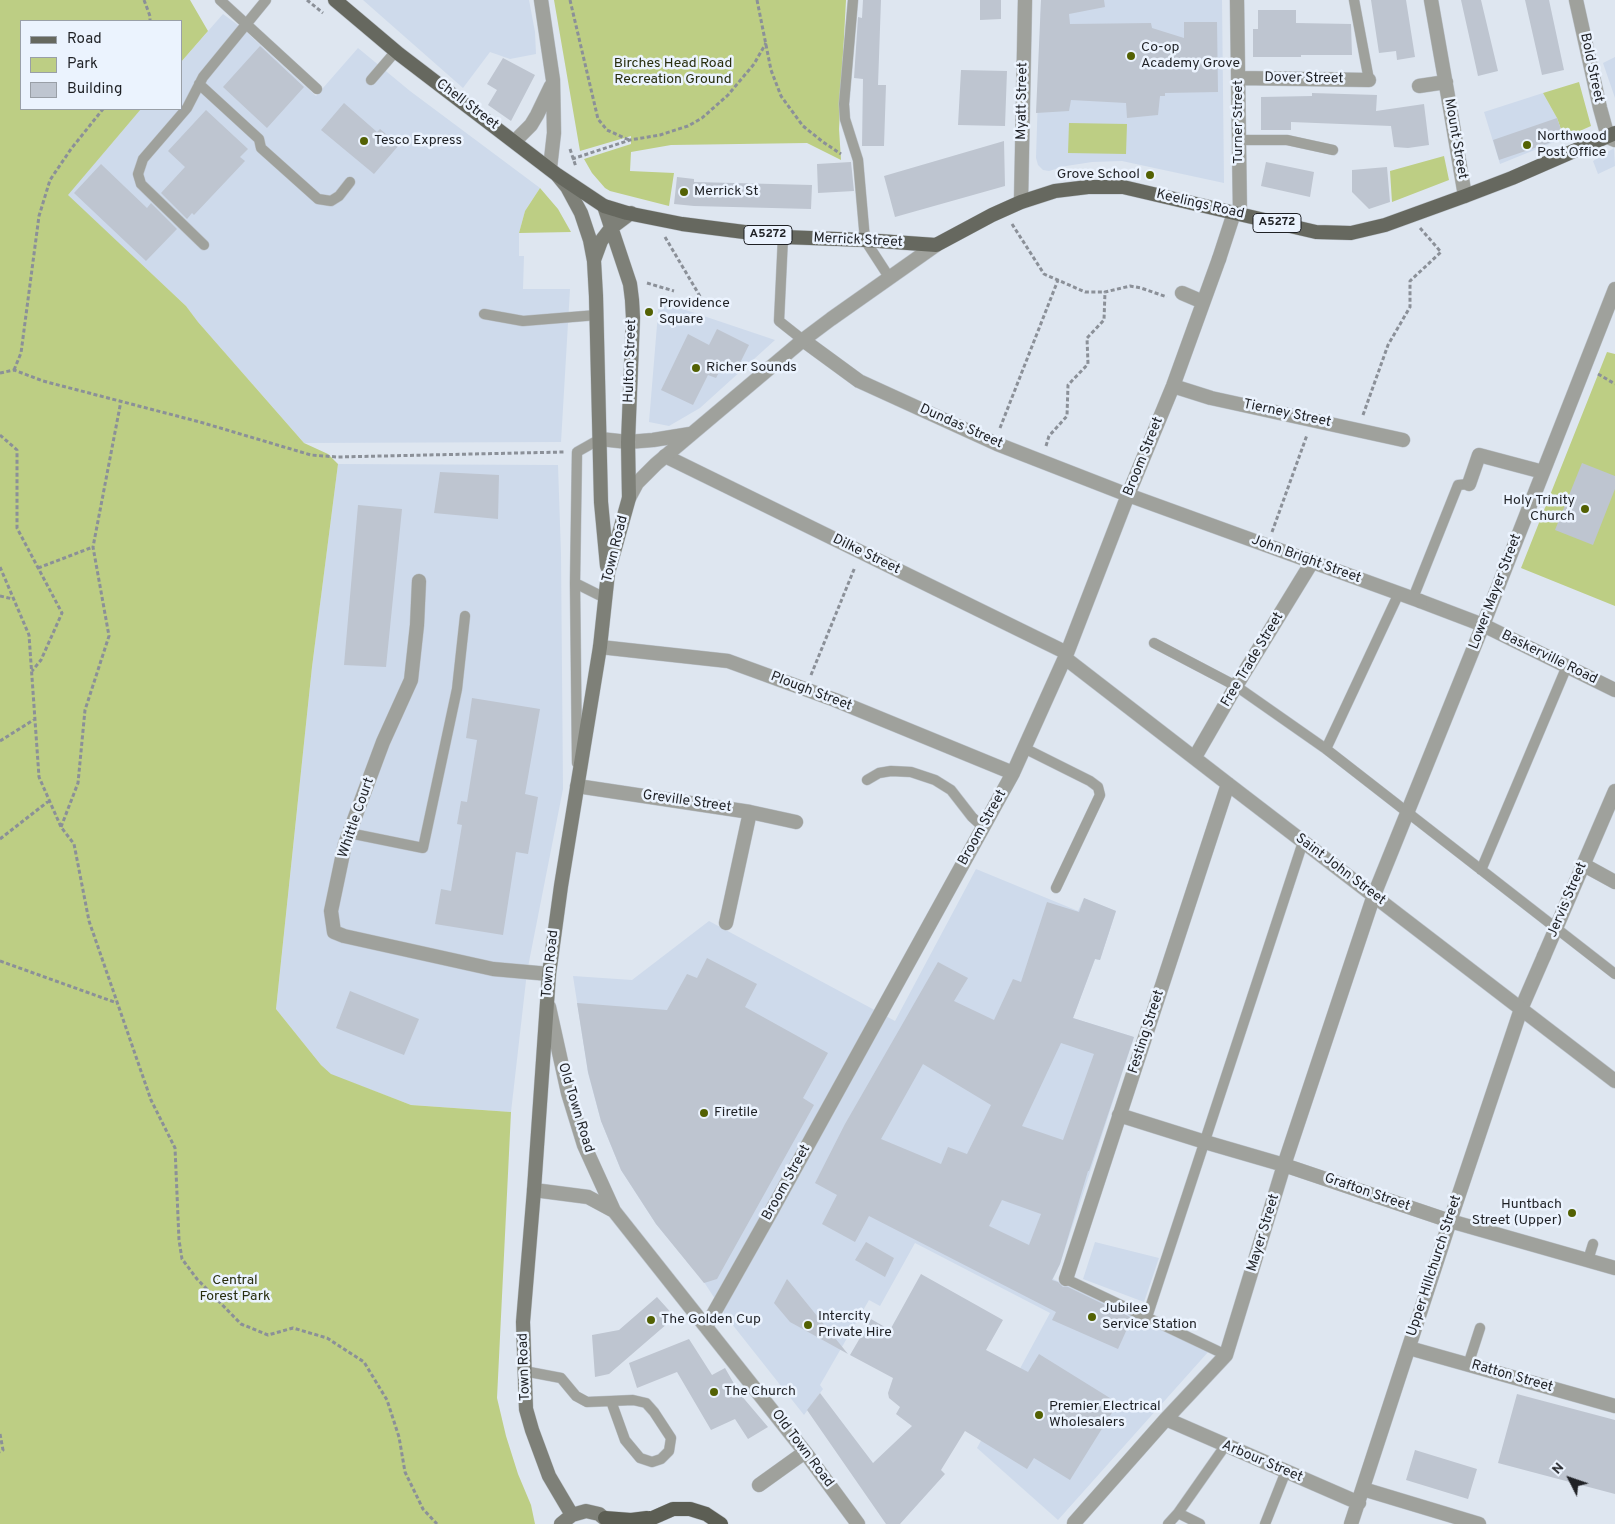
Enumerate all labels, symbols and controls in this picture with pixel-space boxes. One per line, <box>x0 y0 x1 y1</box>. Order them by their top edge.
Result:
legend <box>20 20 182 110</box>
text: Road <box>67 30 102 49</box>
street label: Bold Street <box>1575 32 1607 104</box>
place label: Co-op Academy Grove <box>1141 40 1240 72</box>
marker: Co-op Academy Grove <box>1125 50 1137 62</box>
text: Park <box>67 55 98 74</box>
park label: Birches Head Road Recreation Ground <box>614 56 732 88</box>
street label: Myatt Street <box>1014 62 1032 140</box>
street label: Dover Street <box>1264 70 1344 88</box>
street label: Chell Street <box>432 76 502 134</box>
text: Building <box>67 80 122 99</box>
street label: Turner Street <box>1231 80 1247 164</box>
street label: Mount Street <box>1440 97 1470 181</box>
place label: Northwood Post Office <box>1537 129 1607 162</box>
place label: Tesco Express <box>374 133 462 149</box>
marker: Tesco Express <box>358 135 370 147</box>
marker: Northwood Post Office <box>1521 139 1533 151</box>
place label: Grove School <box>1057 167 1140 183</box>
marker: Grove School <box>1144 169 1156 181</box>
place label: Merrick St <box>694 184 759 200</box>
marker: Merrick St <box>678 186 690 198</box>
street label: Keelings Road <box>1154 187 1246 223</box>
road number: A5272 <box>1253 214 1301 232</box>
road number: A5272 <box>744 226 792 244</box>
street label: Merrick Street <box>813 230 903 252</box>
place label: Providence Square <box>659 296 730 328</box>
marker: Providence Square <box>643 306 655 318</box>
street label: Hulton Street <box>621 319 641 403</box>
place label: Richer Sounds <box>706 360 797 376</box>
marker: Richer Sounds <box>690 362 702 374</box>
street label: Tierney Street <box>1242 396 1332 432</box>
street label: Dundas Street <box>917 401 1005 453</box>
street label: Broom Street <box>1121 415 1167 499</box>
place label: Holy Trinity Church <box>1503 493 1575 526</box>
marker: Holy Trinity Church <box>1579 503 1591 515</box>
street label: Town Road <box>600 514 632 584</box>
street label: Dilke Street <box>829 531 903 579</box>
street label: John Bright Street <box>1249 532 1363 588</box>
street label: Lower Mayer Street <box>1466 532 1526 652</box>
street label: Free Trade Street <box>1218 610 1288 710</box>
street label: Baskerville Road <box>1498 627 1600 689</box>
street label: Plough Street <box>768 669 854 715</box>
street label: Whittle Court <box>335 776 379 860</box>
street label: Greville Street <box>642 787 732 817</box>
street label: Broom Street <box>955 787 1011 869</box>
street label: Saint John Street <box>1292 831 1388 909</box>
street label: Jervis Street <box>1545 860 1591 940</box>
street label: Town Road <box>539 929 563 999</box>
street label: Festing Street <box>1126 988 1168 1076</box>
street label: Old Town Road <box>553 1061 597 1155</box>
place label: Firetile <box>714 1105 758 1121</box>
marker: Firetile <box>698 1107 710 1119</box>
street label: Broom Street <box>759 1142 815 1224</box>
street label: Grafton Street <box>1322 1170 1412 1216</box>
street label: Mayer Street <box>1244 1192 1284 1274</box>
street label: Upper Hillchurch Street <box>1404 1193 1466 1339</box>
place label: Huntbach Street (Upper) <box>1472 1197 1562 1230</box>
marker: Huntbach Street (Upper) <box>1566 1207 1578 1219</box>
park label: Central Forest Park <box>200 1273 270 1305</box>
place label: Jubilee Service Station <box>1102 1301 1197 1334</box>
place label: Intercity Private Hire <box>818 1309 892 1341</box>
marker: Jubilee Service Station <box>1086 1311 1098 1323</box>
place label: The Golden Cup <box>661 1312 761 1328</box>
marker: The Golden Cup <box>645 1314 657 1326</box>
marker: Intercity Private Hire <box>802 1319 814 1331</box>
street label: Town Road <box>515 1333 535 1401</box>
street label: Ratton Street <box>1469 1357 1555 1397</box>
place label: The Church <box>724 1384 796 1400</box>
marker: The Church <box>708 1386 720 1398</box>
place label: Premier Electrical Wholesalers <box>1049 1399 1161 1431</box>
street label: Old Town Road <box>767 1407 837 1491</box>
marker: Premier Electrical Wholesalers <box>1033 1409 1045 1421</box>
street label: Arbour Street <box>1219 1437 1305 1487</box>
north arrow <box>1545 1454 1595 1504</box>
text: N <box>1549 1459 1568 1478</box>

